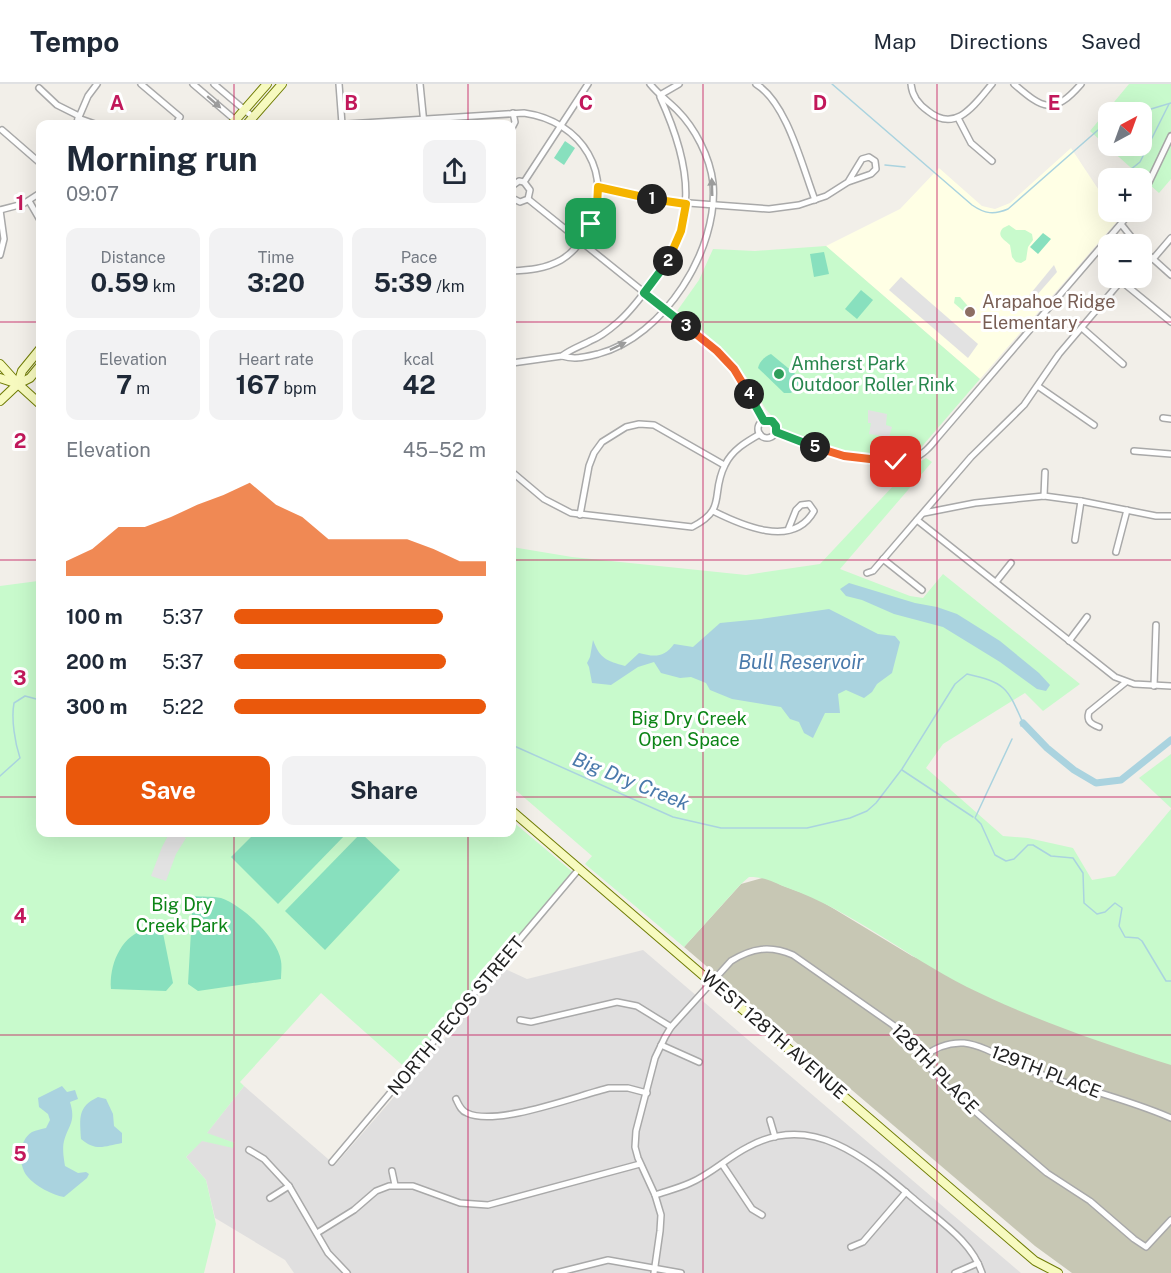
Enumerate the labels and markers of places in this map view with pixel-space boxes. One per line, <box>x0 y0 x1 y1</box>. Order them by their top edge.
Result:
pin: 1 <box>637 184 667 214</box>
pin <box>565 198 616 249</box>
pin: 2 <box>653 246 683 276</box>
place label: Arapahoe Ridge Elementary <box>982 291 1115 333</box>
marker: Arapahoe Ridge Elementary <box>963 305 977 319</box>
pin: 3 <box>671 311 701 341</box>
place label: Amherst Park Outdoor Roller Rink <box>791 353 955 395</box>
marker: Amherst Park Outdoor Roller Rink <box>772 367 786 381</box>
pin: 4 <box>734 379 764 409</box>
pin: 5 <box>800 432 830 462</box>
pin <box>870 436 921 487</box>

